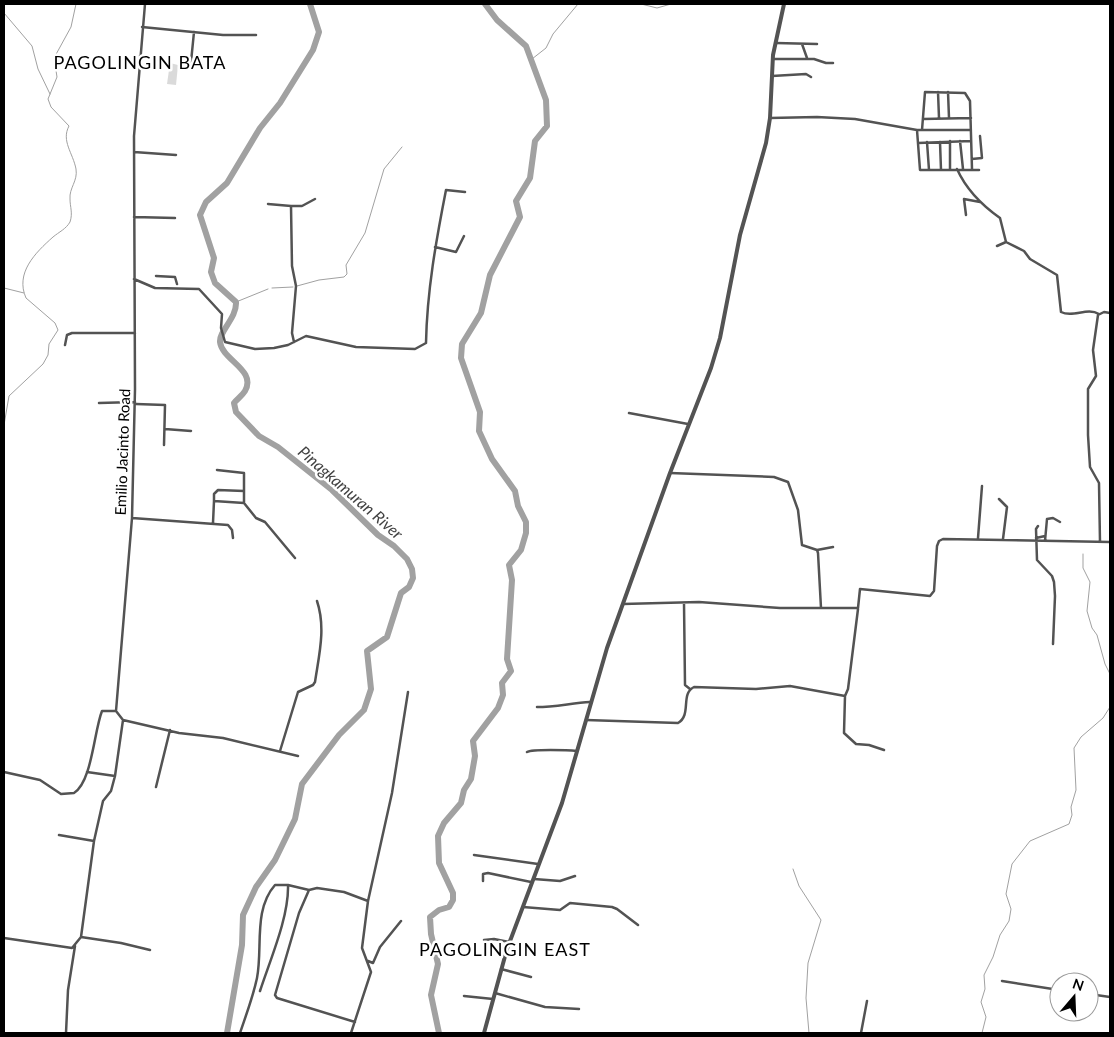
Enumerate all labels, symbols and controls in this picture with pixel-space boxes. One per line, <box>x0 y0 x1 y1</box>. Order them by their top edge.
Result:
district label: PAGOLINGIN BATA <box>54 51 226 73</box>
street label: Emilio Jacinto Road <box>111 388 133 516</box>
water label: Pinagkamuran River <box>295 441 408 543</box>
district label: PAGOLINGIN EAST <box>419 938 591 960</box>
north arrow <box>1049 972 1099 1022</box>
text: N <box>1071 974 1086 994</box>

